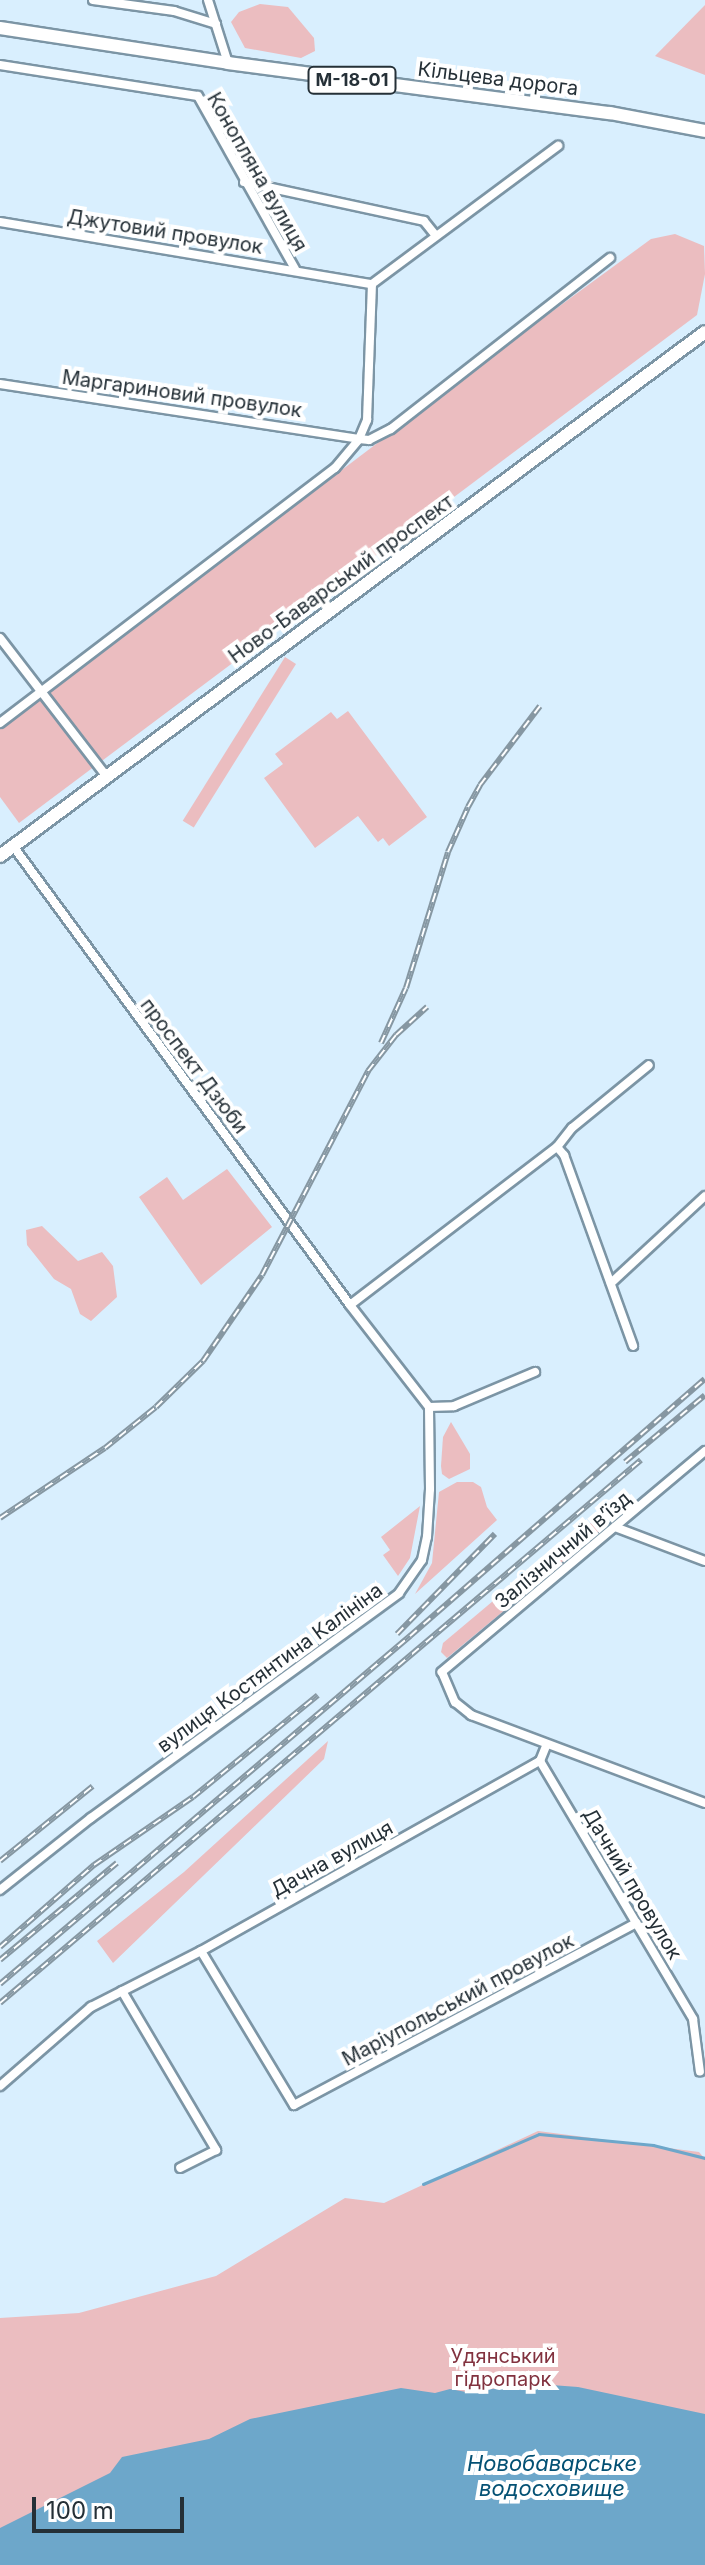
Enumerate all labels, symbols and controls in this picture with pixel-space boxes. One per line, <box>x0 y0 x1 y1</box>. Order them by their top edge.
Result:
street label: Кільцева дорога <box>416 57 580 101</box>
road number: М-18-01 <box>306 66 398 94</box>
street label: Конопляна вулиця <box>202 88 312 256</box>
street label: Джутовий провулок <box>66 205 264 259</box>
street label: Маргариновий провулок <box>61 365 303 423</box>
street label: Ново-Баварський проспект <box>224 489 458 669</box>
street label: проспект Дзюби <box>135 994 253 1138</box>
street label: Залізничний в’їзд <box>490 1486 636 1614</box>
street label: вулиця Костянтина Калініна <box>153 1578 387 1758</box>
street label: Дачний провулок <box>577 1804 687 1964</box>
street label: Дачна вулиця <box>267 1816 397 1902</box>
street label: Маріупольський провулок <box>338 1929 578 2071</box>
park label: Удянський гідропарк <box>450 2344 556 2391</box>
water label: Новобаварське водосховище <box>467 2450 637 2502</box>
scale bar <box>36 2481 188 2531</box>
text: 100 m <box>46 2496 114 2525</box>

